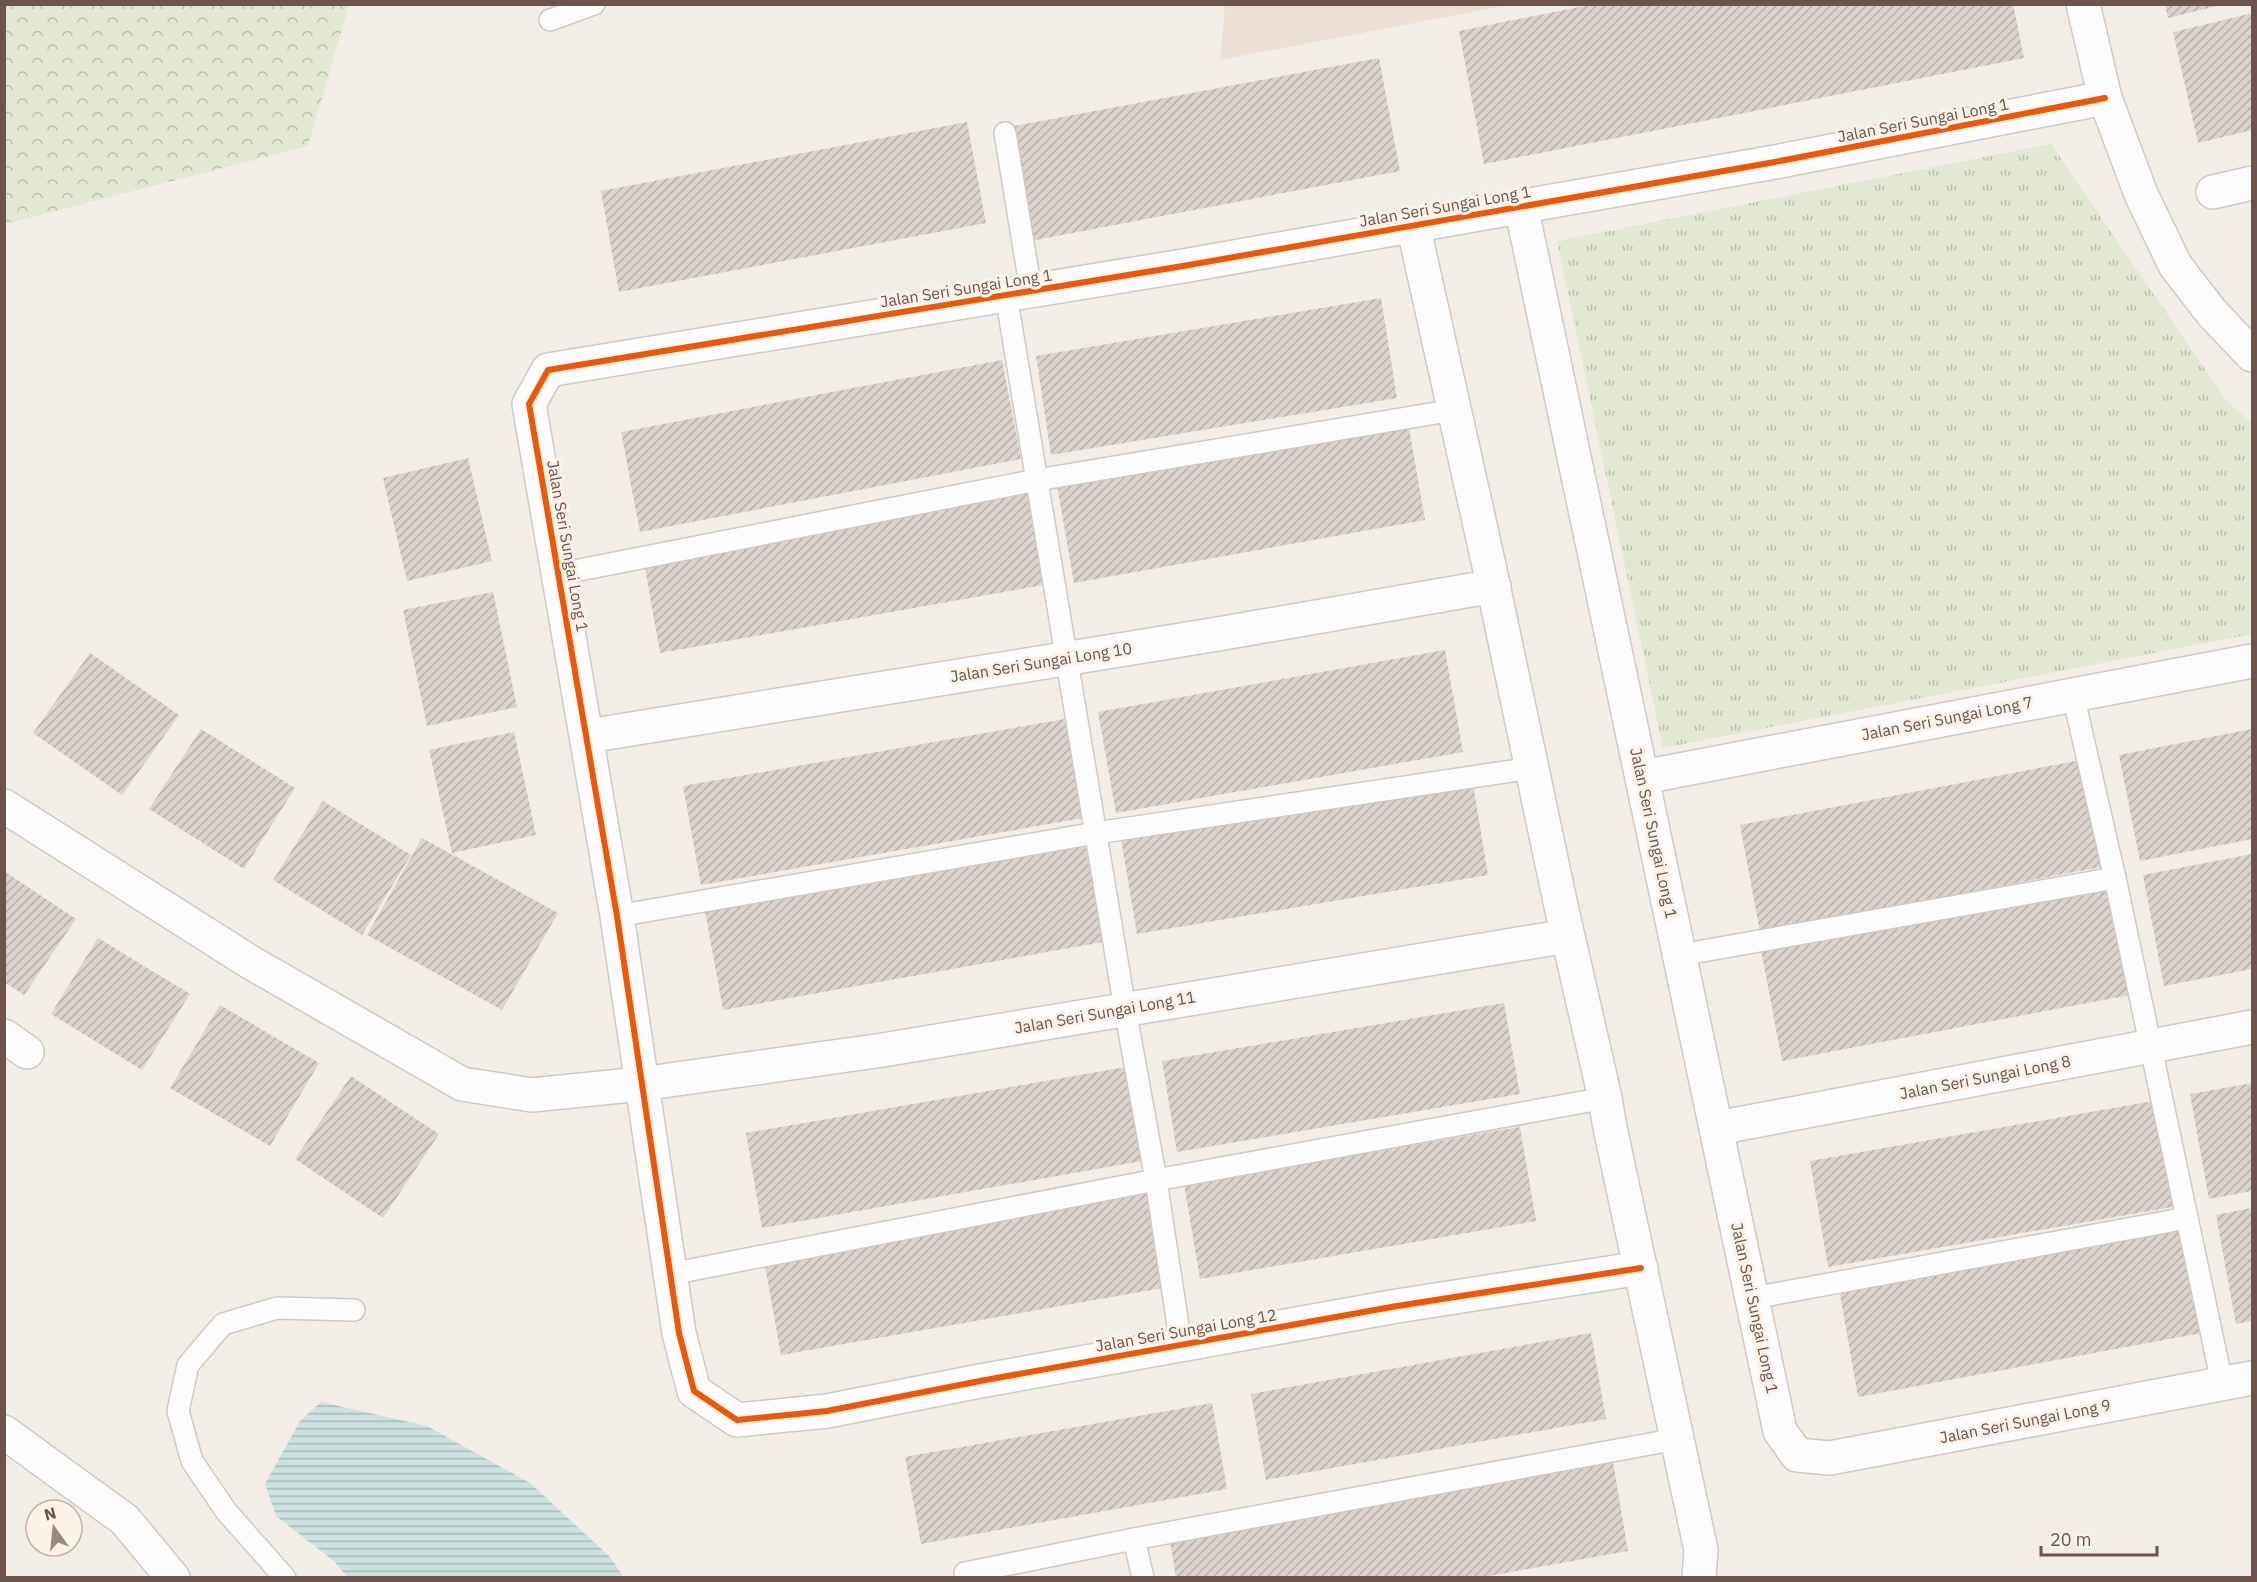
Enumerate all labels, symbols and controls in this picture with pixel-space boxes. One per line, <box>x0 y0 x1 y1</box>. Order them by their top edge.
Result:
street label: Jalan Seri Sungai Long 1 <box>1836 94 2010 146</box>
street label: Jalan Seri Sungai Long 1 <box>1358 181 1532 231</box>
street label: Jalan Seri Sungai Long 1 <box>878 265 1054 311</box>
street label: Jalan Seri Sungai Long 1 <box>543 459 593 633</box>
street label: Jalan Seri Sungai Long 10 <box>949 638 1133 686</box>
street label: Jalan Seri Sungai Long 7 <box>1860 692 2034 744</box>
street label: Jalan Seri Sungai Long 1 <box>1626 746 1682 920</box>
street label: Jalan Seri Sungai Long 11 <box>1013 986 1197 1038</box>
street label: Jalan Seri Sungai Long 8 <box>1898 1051 2072 1103</box>
street label: Jalan Seri Sungai Long 1 <box>1727 1221 1783 1395</box>
street label: Jalan Seri Sungai Long 12 <box>1094 1304 1278 1356</box>
street label: Jalan Seri Sungai Long 9 <box>1938 1395 2112 1447</box>
north arrow <box>24 1498 84 1558</box>
text: N <box>42 1502 58 1525</box>
scale bar <box>2041 1519 2156 1557</box>
text: 20 m <box>2050 1528 2092 1551</box>

